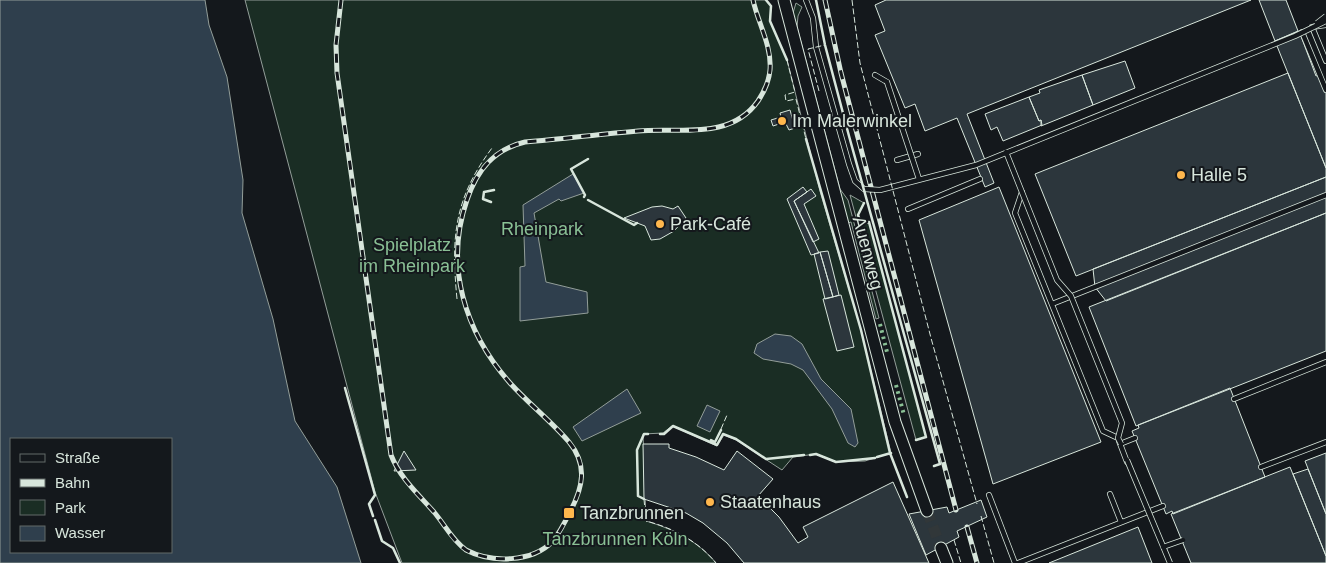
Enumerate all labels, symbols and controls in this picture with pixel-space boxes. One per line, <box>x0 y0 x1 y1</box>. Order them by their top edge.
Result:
place label: Im Malerwinkel <box>792 111 912 131</box>
marker: Im Malerwinkel <box>776 115 788 127</box>
place label: Halle 5 <box>1191 165 1247 185</box>
marker: Halle 5 <box>1175 169 1187 181</box>
place label: Park-Café <box>670 214 751 234</box>
street label: Auenweg <box>849 214 887 292</box>
marker: Park-Café <box>654 218 666 230</box>
park label: Rheinpark <box>501 219 584 239</box>
park label: Spielplatz im Rheinpark <box>359 235 466 276</box>
legend <box>10 438 172 553</box>
text: Straße <box>55 449 100 466</box>
text: Bahn <box>55 474 90 491</box>
place label: Staatenhaus <box>720 492 821 512</box>
marker: Staatenhaus <box>704 496 716 508</box>
text: Park <box>55 499 86 516</box>
place label: Tanzbrunnen <box>580 503 684 523</box>
marker: Tanzbrunnen <box>562 506 576 520</box>
text: Wasser <box>55 524 105 541</box>
park label: Tanzbrunnen Köln <box>542 529 688 549</box>

